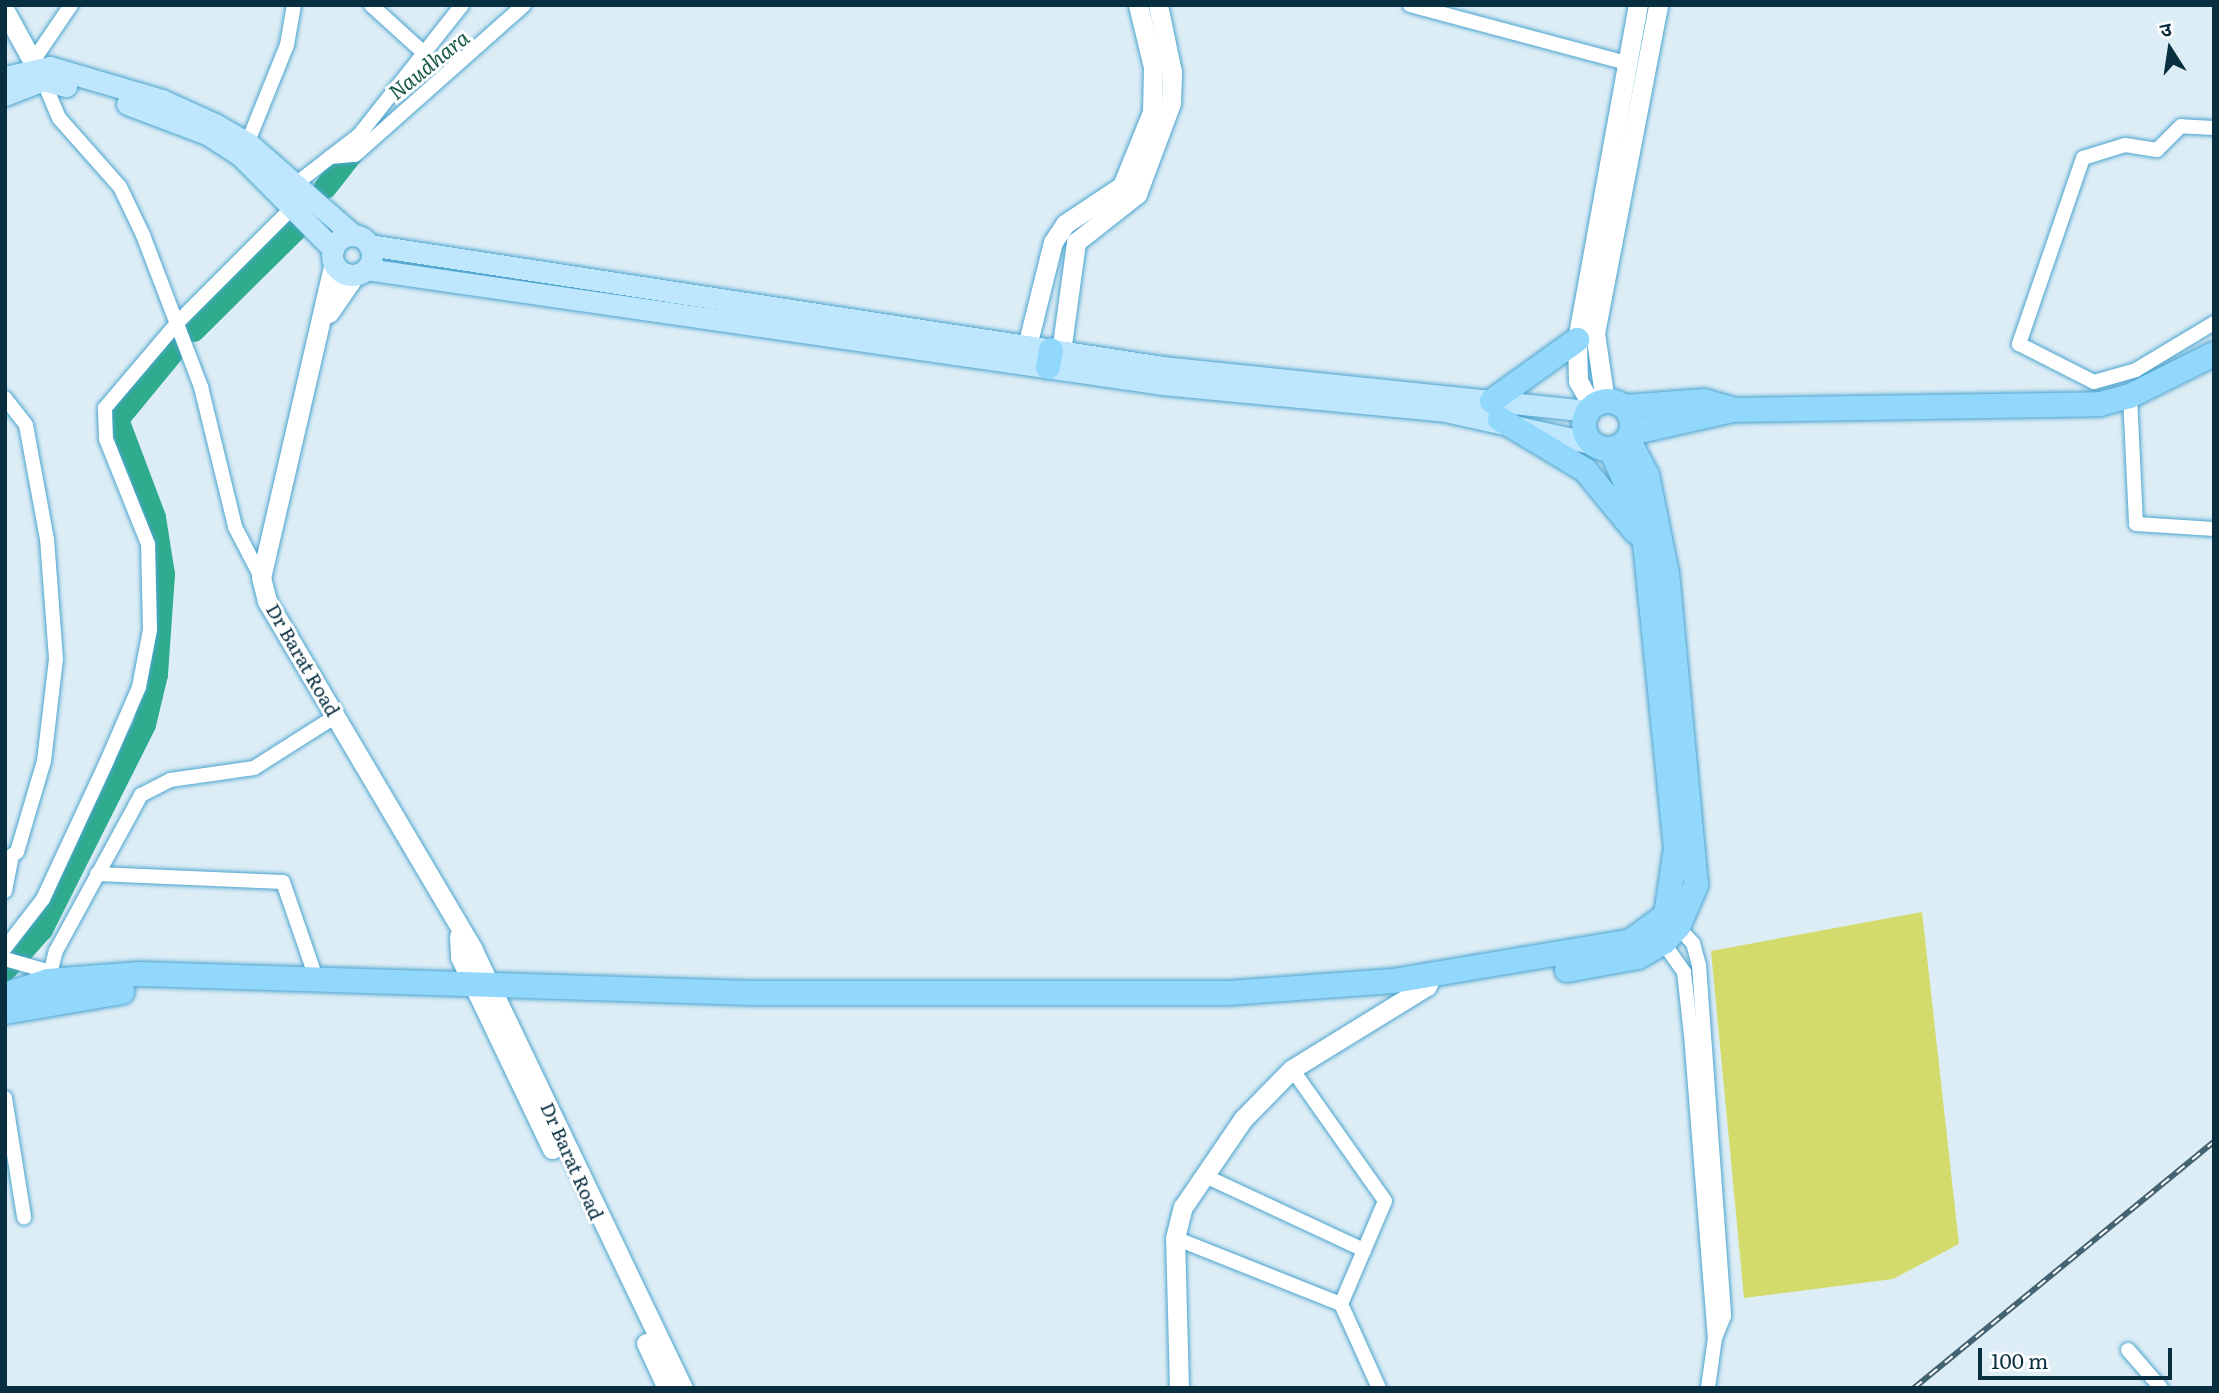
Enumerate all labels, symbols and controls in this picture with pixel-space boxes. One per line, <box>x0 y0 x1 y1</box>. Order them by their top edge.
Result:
north arrow <box>2135 14 2205 84</box>
text: उ <box>2157 14 2174 43</box>
water label: Naudhara <box>383 24 473 104</box>
street label: Dr Barat Road <box>262 600 344 720</box>
street label: Dr Barat Road <box>536 1099 608 1223</box>
scale bar <box>1981 1334 2175 1378</box>
text: 100 m <box>1991 1344 2048 1375</box>

